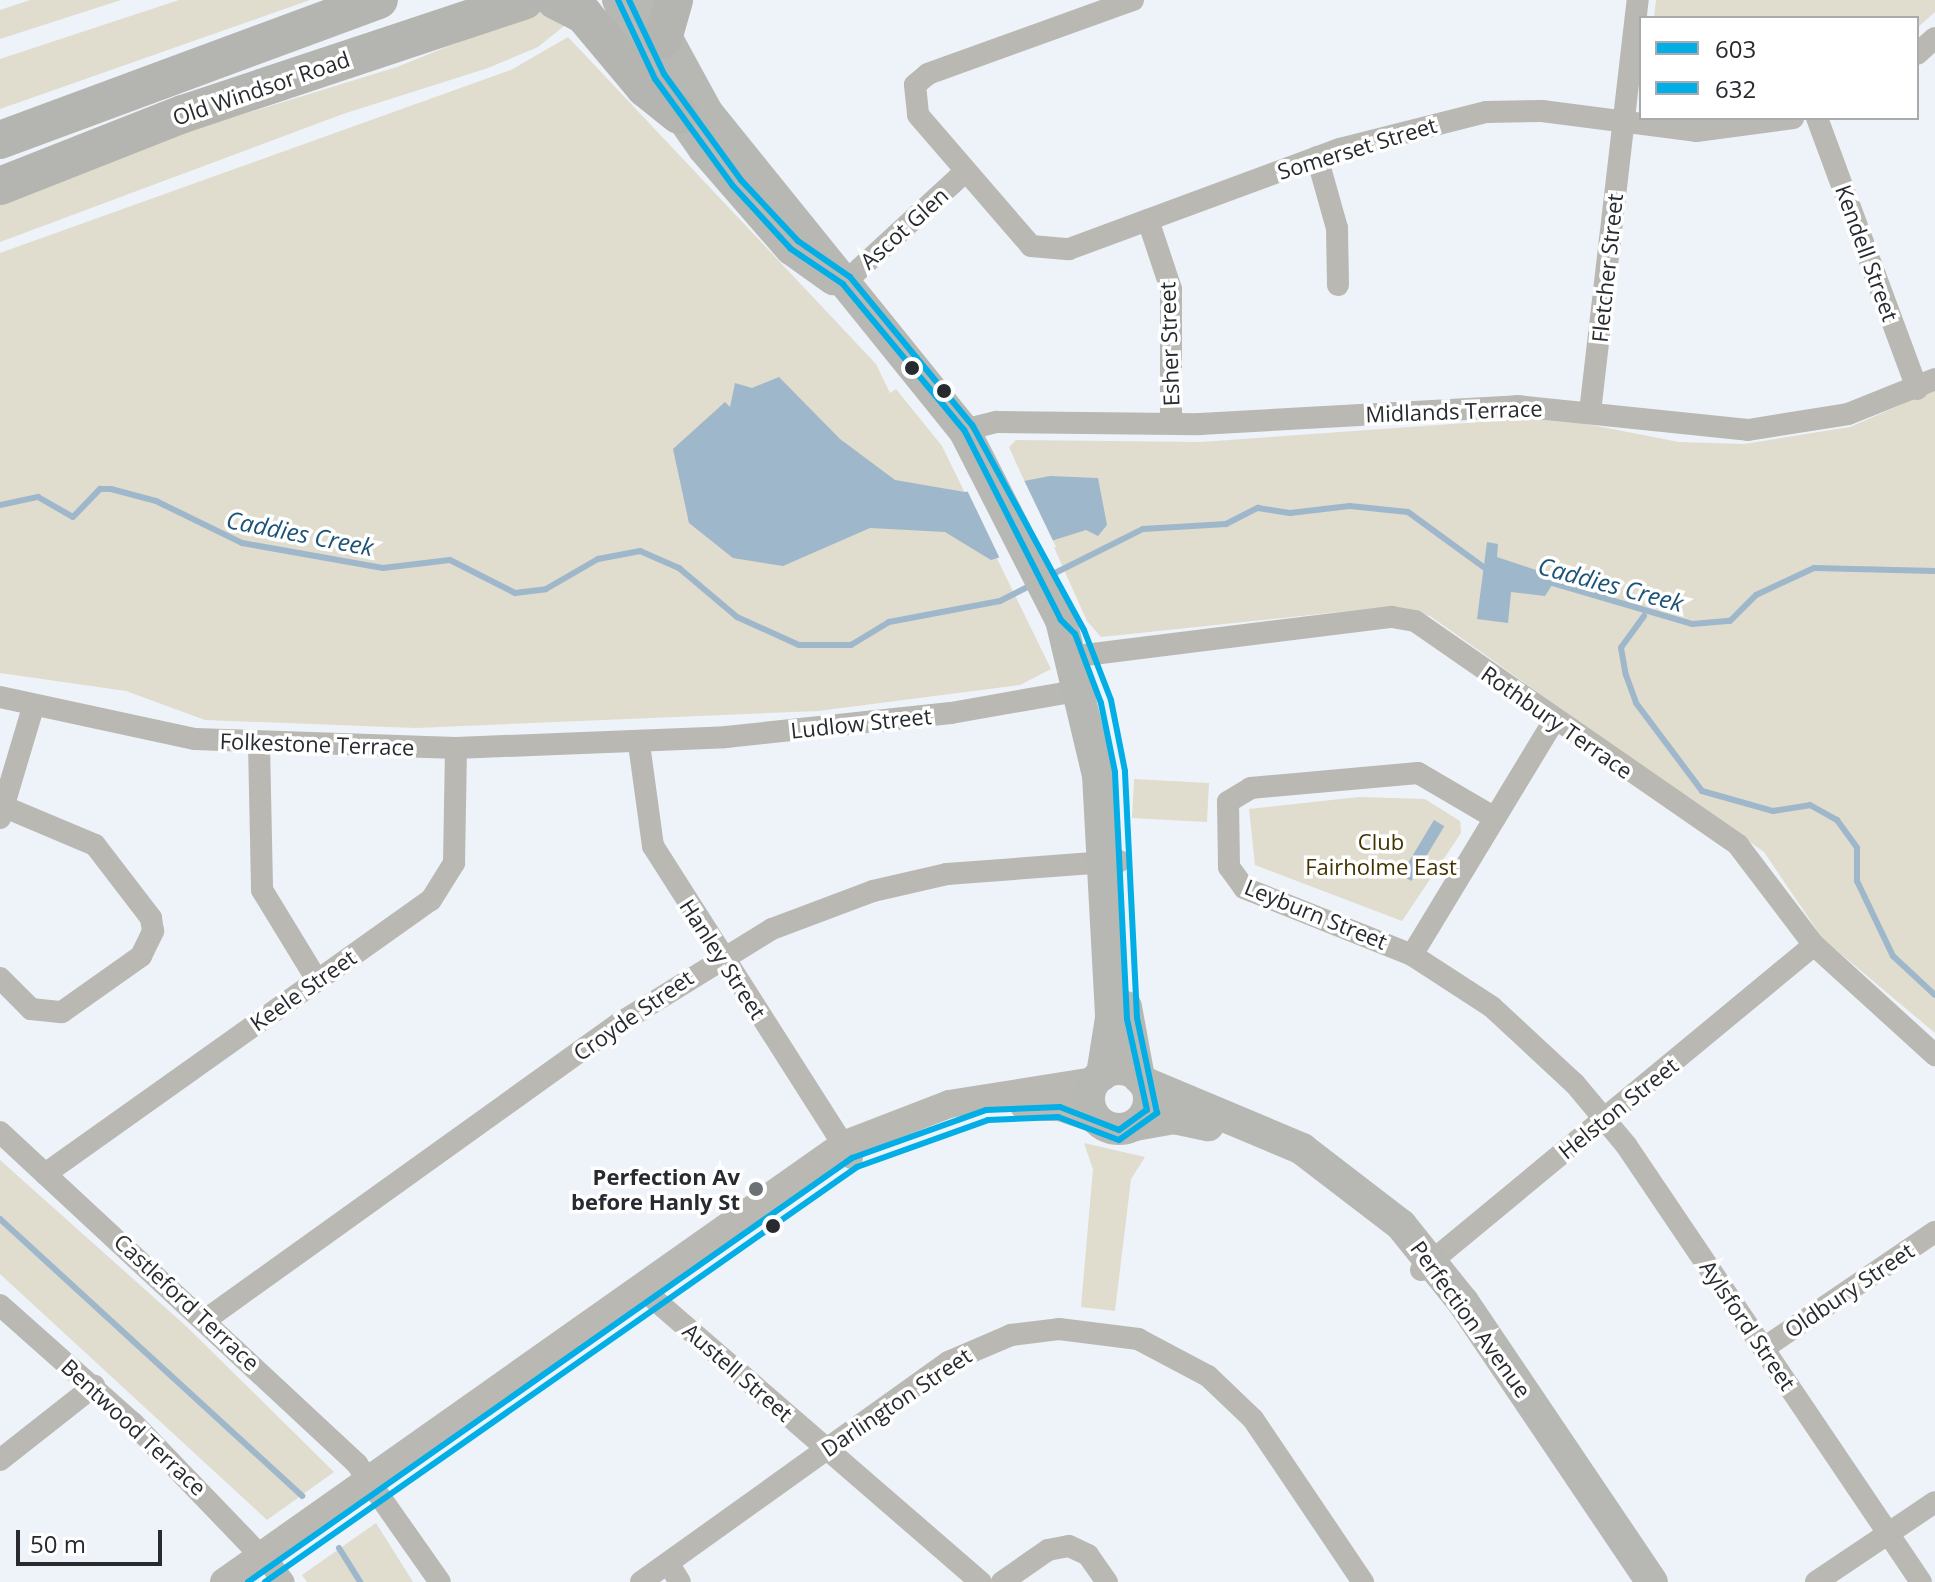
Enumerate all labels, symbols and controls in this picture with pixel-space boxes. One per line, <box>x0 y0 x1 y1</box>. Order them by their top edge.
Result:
legend <box>1639 16 1919 120</box>
text: 603 <box>1715 32 1756 65</box>
street label: Old Windsor Road <box>169 45 353 131</box>
text: 632 <box>1715 72 1756 105</box>
street label: Somerset Street <box>1274 111 1440 185</box>
street label: Kendell Street <box>1830 181 1904 325</box>
street label: Ascot Glen <box>855 182 953 274</box>
street label: Fletcher Street <box>1586 192 1628 344</box>
street label: Esher Street <box>1154 281 1184 407</box>
unlabelled marker <box>904 360 920 376</box>
unlabelled marker <box>936 383 952 399</box>
street label: Midlands Terrace <box>1365 395 1543 427</box>
water label: Caddies Creek <box>224 505 376 561</box>
water label: Caddies Creek <box>1535 551 1687 617</box>
street label: Rothbury Terrace <box>1476 660 1638 784</box>
street label: Ludlow Street <box>789 702 933 744</box>
street label: Folkestone Terrace <box>219 727 415 761</box>
park label: Club Fairholme East <box>1305 828 1457 880</box>
street label: Leyburn Street <box>1241 873 1391 955</box>
street label: Hanley Street <box>674 894 772 1024</box>
street label: Keele Street <box>245 944 361 1036</box>
street label: Croyde Street <box>568 964 698 1066</box>
street label: Helston Street <box>1553 1052 1683 1164</box>
place label: Perfection Av before Hanly St <box>571 1163 740 1214</box>
marker: Perfection Av before Hanly St <box>747 1180 765 1198</box>
unlabelled marker <box>765 1218 781 1234</box>
street label: Castleford Terrace <box>109 1228 265 1376</box>
street label: Perfection Avenue <box>1405 1235 1537 1403</box>
street label: Oldbury Street <box>1779 1237 1919 1343</box>
street label: Aylsford Street <box>1695 1255 1801 1395</box>
street label: Austell Street <box>678 1317 798 1427</box>
street label: Darlington Street <box>816 1342 976 1462</box>
street label: Bentwood Terrace <box>56 1353 212 1501</box>
scale bar <box>20 1514 166 1564</box>
text: 50 m <box>30 1527 86 1560</box>

